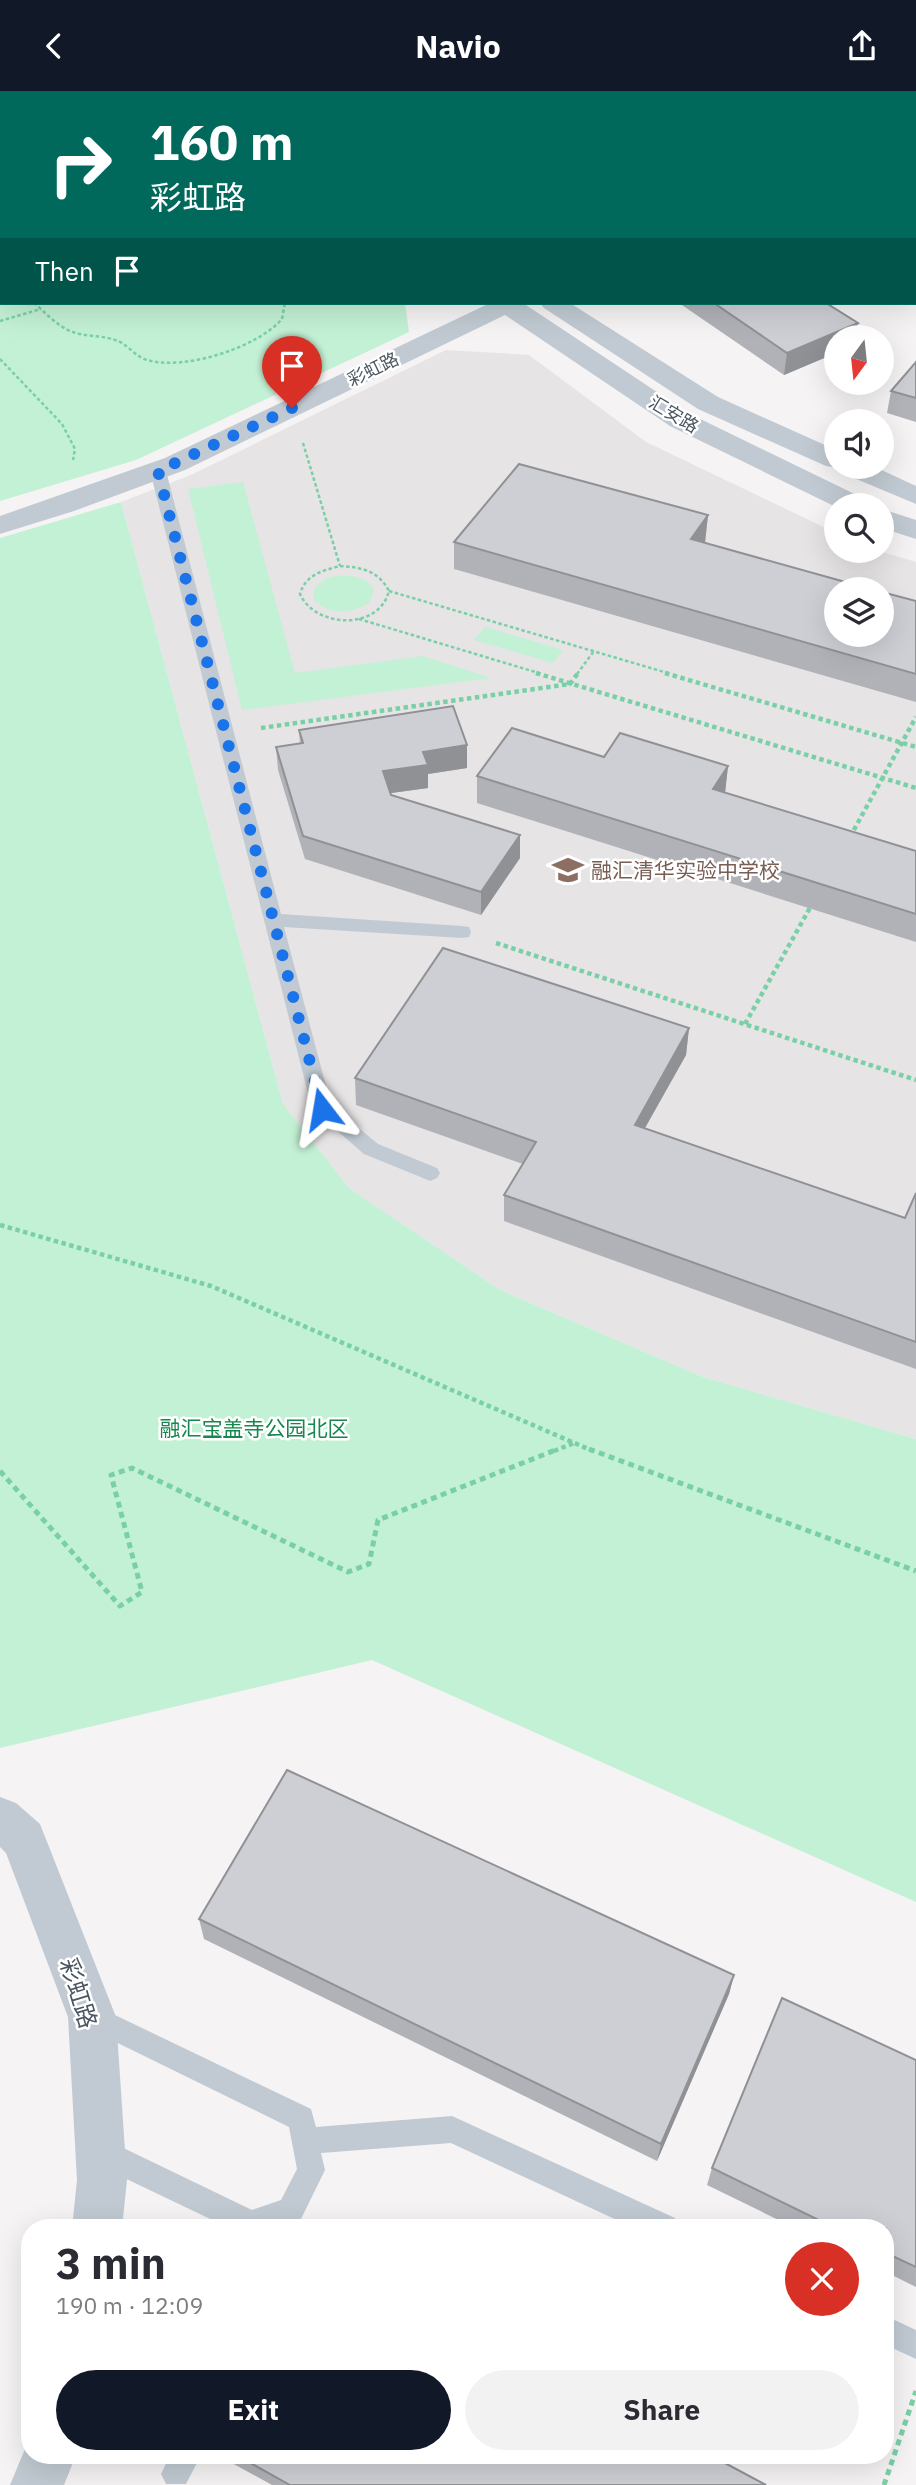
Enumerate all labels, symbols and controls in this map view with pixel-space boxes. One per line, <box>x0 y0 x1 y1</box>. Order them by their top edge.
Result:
text: Navio <box>415 25 501 67</box>
icon: back <box>35 27 73 65</box>
icon: share <box>843 27 881 65</box>
text: 160 m <box>150 110 294 173</box>
icon: right <box>35 119 126 210</box>
text: 彩虹路 <box>150 176 246 218</box>
icon: arrive <box>108 252 146 290</box>
text: Then <box>35 254 94 288</box>
north arrow <box>824 325 894 395</box>
map controls <box>824 325 894 647</box>
pin <box>262 336 322 408</box>
icon: arrive <box>273 347 311 385</box>
street label: 彩虹路 <box>344 347 402 391</box>
street label: 汇安路 <box>645 390 703 438</box>
button: sound <box>824 409 894 479</box>
button: search <box>824 493 894 563</box>
button: layers <box>824 577 894 647</box>
school or university icon: 融汇清华实验中学校 <box>551 853 585 887</box>
place label: 融汇清华实验中学校 <box>591 856 780 884</box>
position arrow <box>285 1072 359 1146</box>
park label: 融汇宝盖寺公园北区 <box>160 1414 349 1442</box>
street label: 彩虹路 <box>53 1954 105 2032</box>
text: 3 min <box>56 2236 166 2291</box>
button: close <box>785 2242 859 2316</box>
text: 190 m · 12:09 <box>56 2290 203 2320</box>
button: Exit <box>56 2370 451 2450</box>
button: Share <box>465 2370 859 2450</box>

